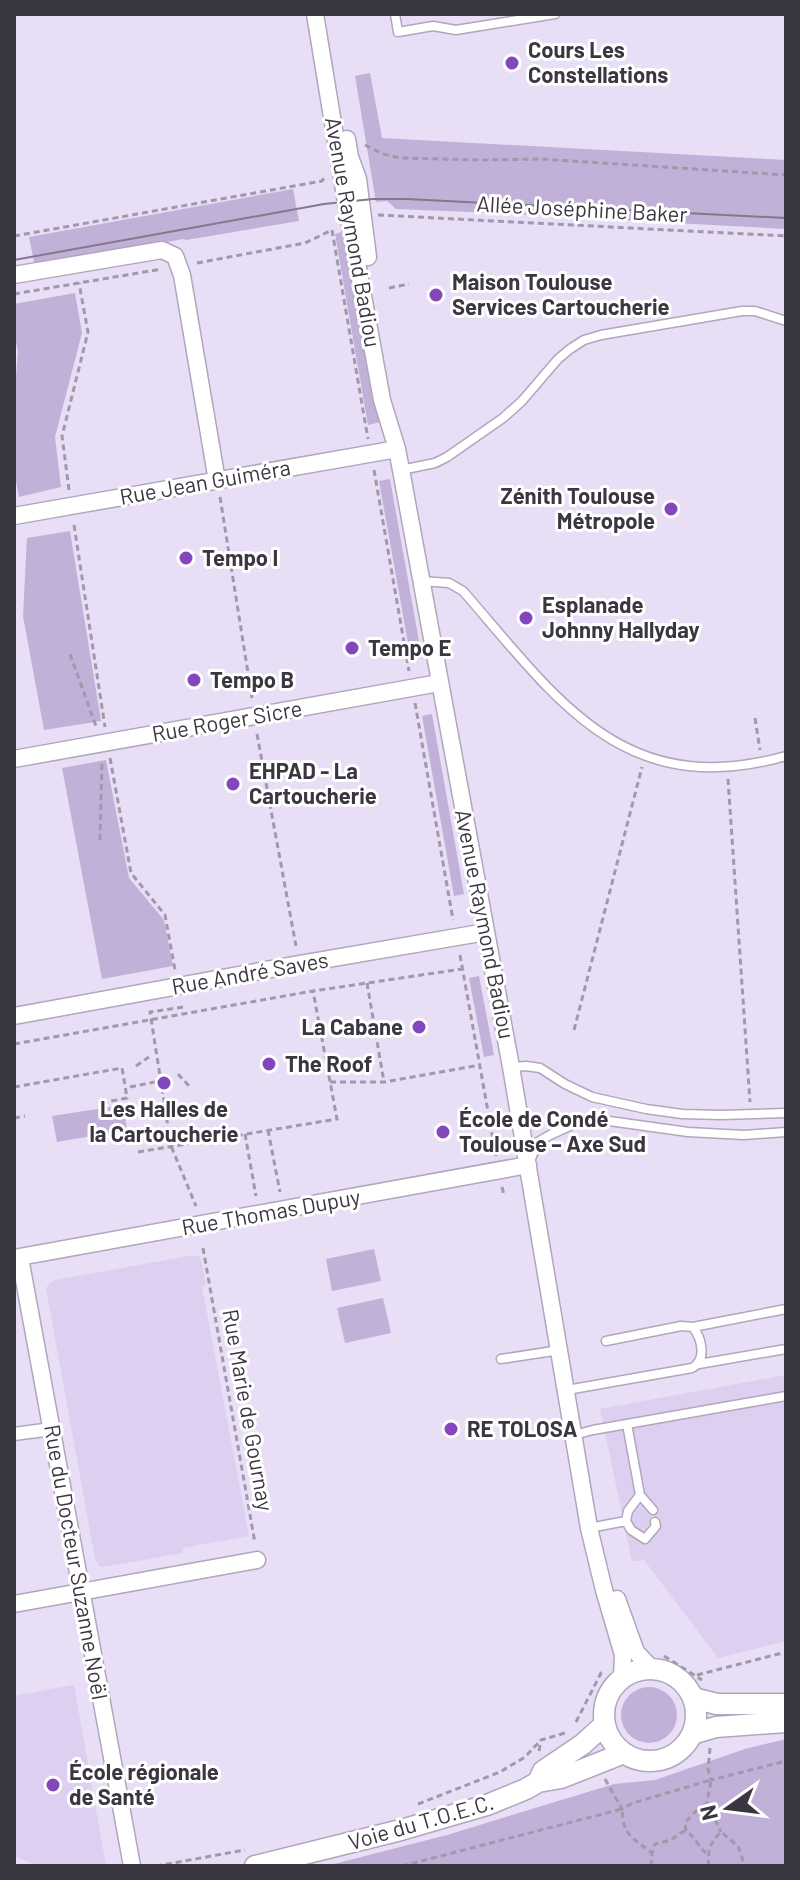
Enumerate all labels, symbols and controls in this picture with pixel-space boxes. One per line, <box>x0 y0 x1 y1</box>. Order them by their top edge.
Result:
place label: Cours Les Constellations <box>528 36 668 87</box>
marker: Cours Les Constellations <box>503 54 521 72</box>
street label: Avenue Raymond Badiou <box>321 115 387 349</box>
street label: Allée Joséphine Baker <box>476 189 688 227</box>
place label: Maison Toulouse Services Cartoucherie <box>452 268 670 319</box>
marker: Maison Toulouse Services Cartoucherie <box>427 286 445 304</box>
street label: Rue Jean Guiméra <box>117 453 292 509</box>
place label: Zénith Toulouse Métropole <box>500 482 655 533</box>
marker: Zénith Toulouse Métropole <box>662 500 680 518</box>
place label: Tempo I <box>202 544 278 570</box>
marker: Tempo I <box>177 549 195 567</box>
place label: Esplanade Johnny Hallyday <box>542 591 700 642</box>
marker: Esplanade Johnny Hallyday <box>517 609 535 627</box>
place label: Tempo E <box>368 634 451 660</box>
marker: Tempo E <box>343 639 361 657</box>
place label: Tempo B <box>210 666 294 692</box>
marker: Tempo B <box>185 671 203 689</box>
street label: Rue Roger Sicre <box>150 694 304 746</box>
place label: EHPAD - La Cartoucherie <box>249 757 377 808</box>
marker: EHPAD - La Cartoucherie <box>224 775 242 793</box>
street label: Avenue Raymond Badiou <box>451 807 521 1041</box>
street label: Rue André Saves <box>169 945 330 999</box>
place label: La Cabane <box>301 1013 403 1039</box>
marker: La Cabane <box>410 1018 428 1036</box>
place label: The Roof <box>285 1050 372 1076</box>
marker: The Roof <box>260 1055 278 1073</box>
marker: Les Halles de la Cartoucherie <box>155 1074 173 1092</box>
place label: Les Halles de la Cartoucherie <box>89 1095 239 1146</box>
place label: École de Condé Toulouse – Axe Sud <box>459 1105 646 1156</box>
marker: École de Condé Toulouse – Axe Sud <box>434 1123 452 1141</box>
street label: Rue Thomas Dupuy <box>179 1182 362 1240</box>
street label: Rue Marie de Gournay <box>218 1307 280 1513</box>
place label: RE TOLOSA <box>467 1415 578 1441</box>
marker: RE TOLOSA <box>442 1420 460 1438</box>
street label: Rue du Docteur Suzanne Noël <box>40 1422 114 1702</box>
place label: École régionale de Santé <box>69 1758 219 1809</box>
north arrow <box>688 1768 768 1848</box>
marker: École régionale de Santé <box>44 1776 62 1794</box>
street label: Voie du T.O.E.C. <box>345 1788 496 1854</box>
text: N <box>693 1803 722 1823</box>

